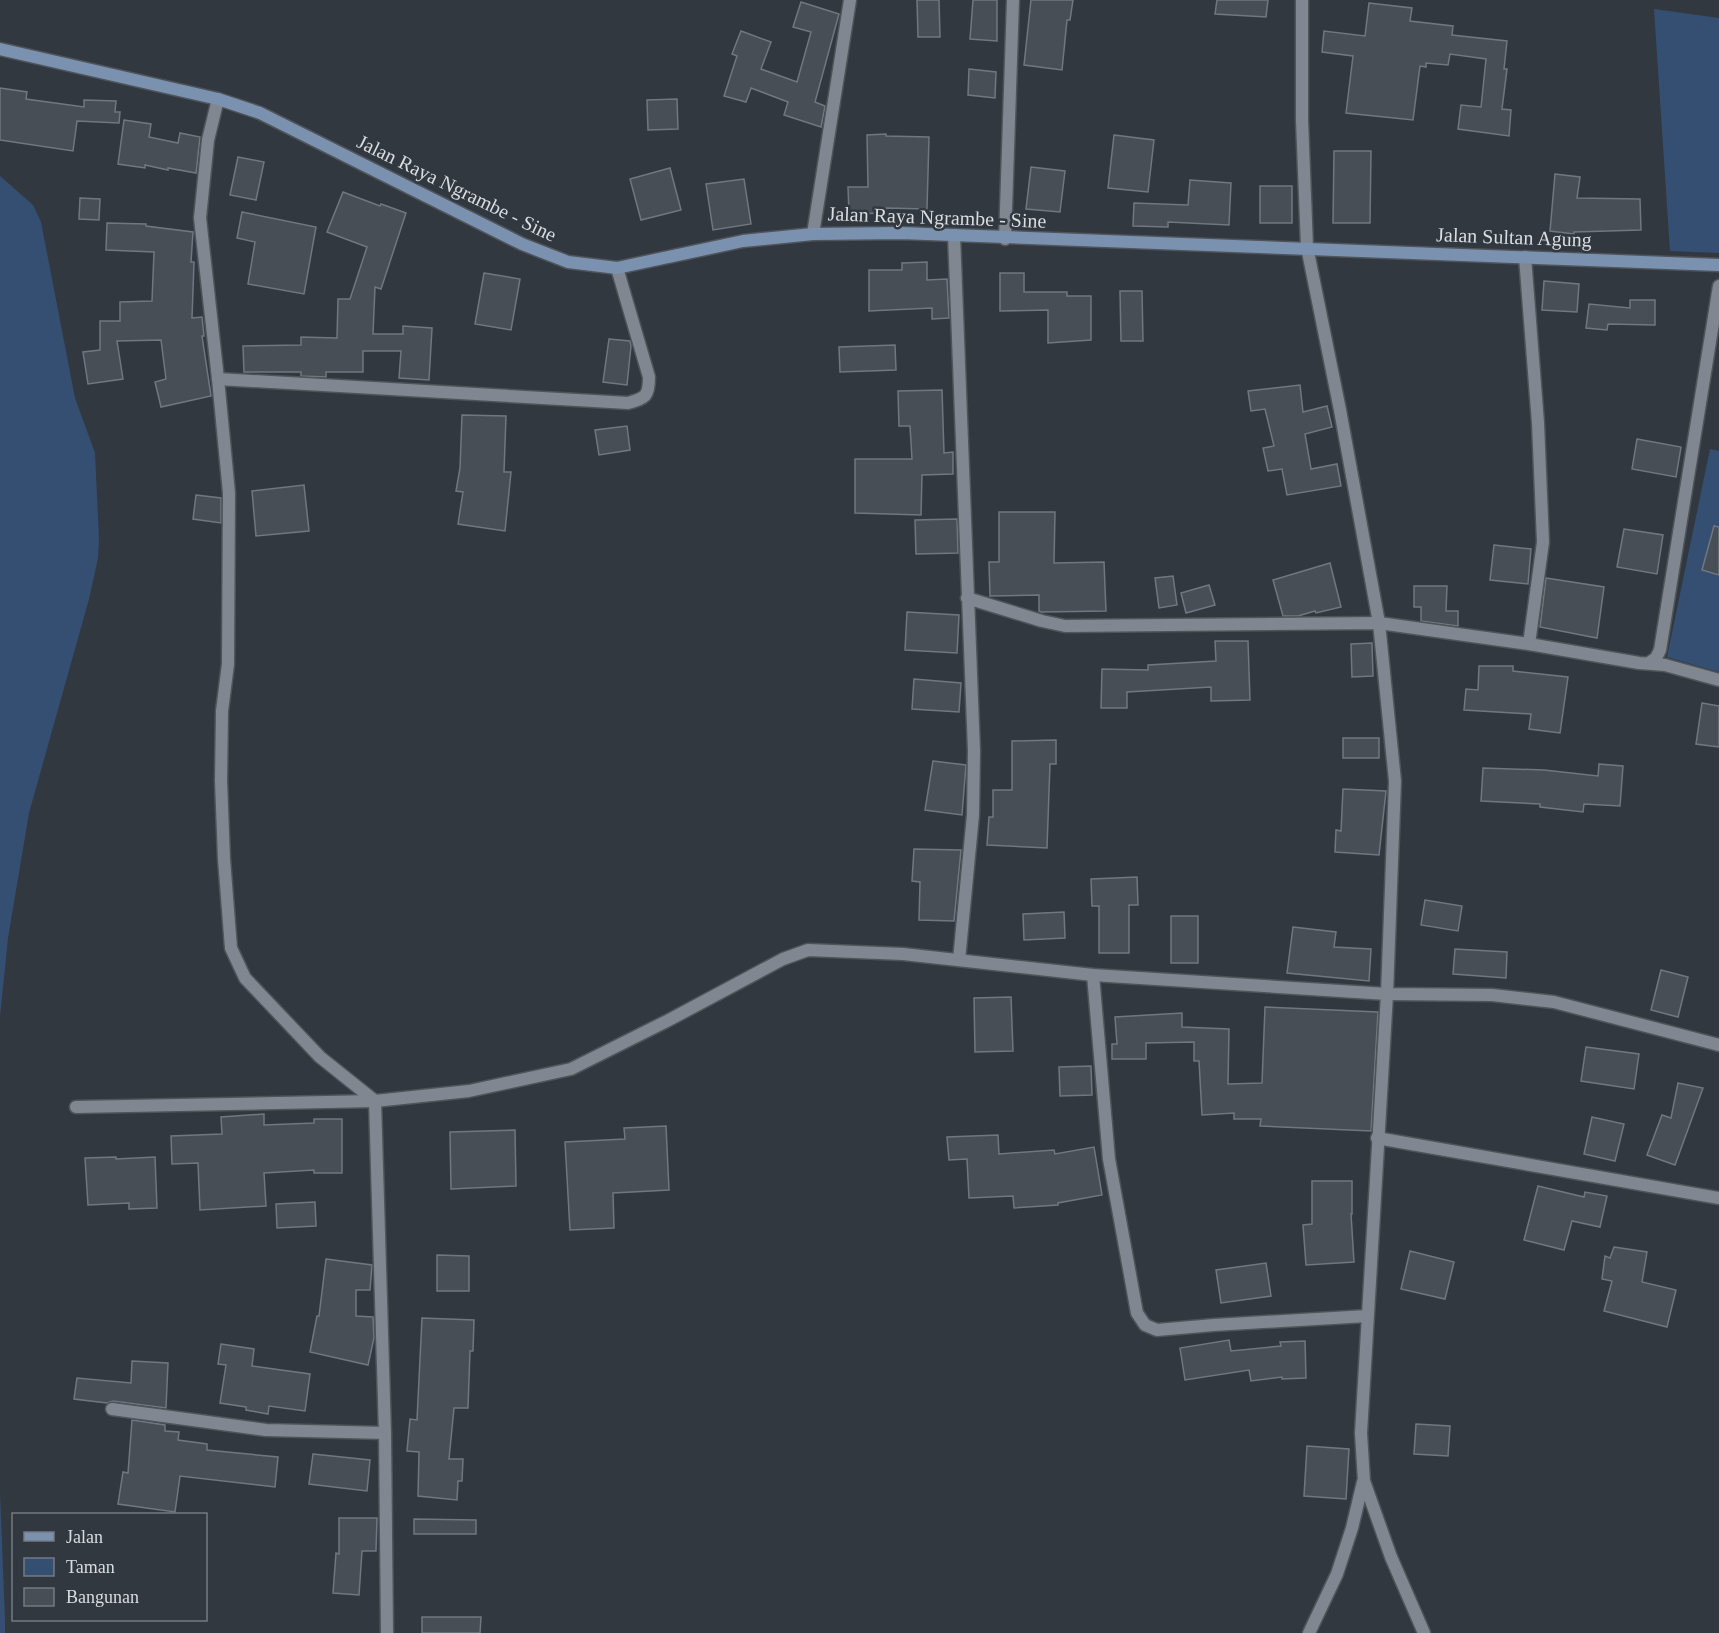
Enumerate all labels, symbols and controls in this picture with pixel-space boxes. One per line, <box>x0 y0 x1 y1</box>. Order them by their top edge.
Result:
street label: Jalan Raya Ngrambe - Sine <box>353 130 560 247</box>
street label: Jalan Raya Ngrambe - Sine <box>827 202 1047 233</box>
street label: Jalan Sultan Agung <box>1436 223 1592 252</box>
legend <box>12 1513 207 1621</box>
text: Jalan <box>66 1527 103 1547</box>
text: Taman <box>66 1557 115 1577</box>
text: Bangunan <box>66 1587 139 1607</box>

